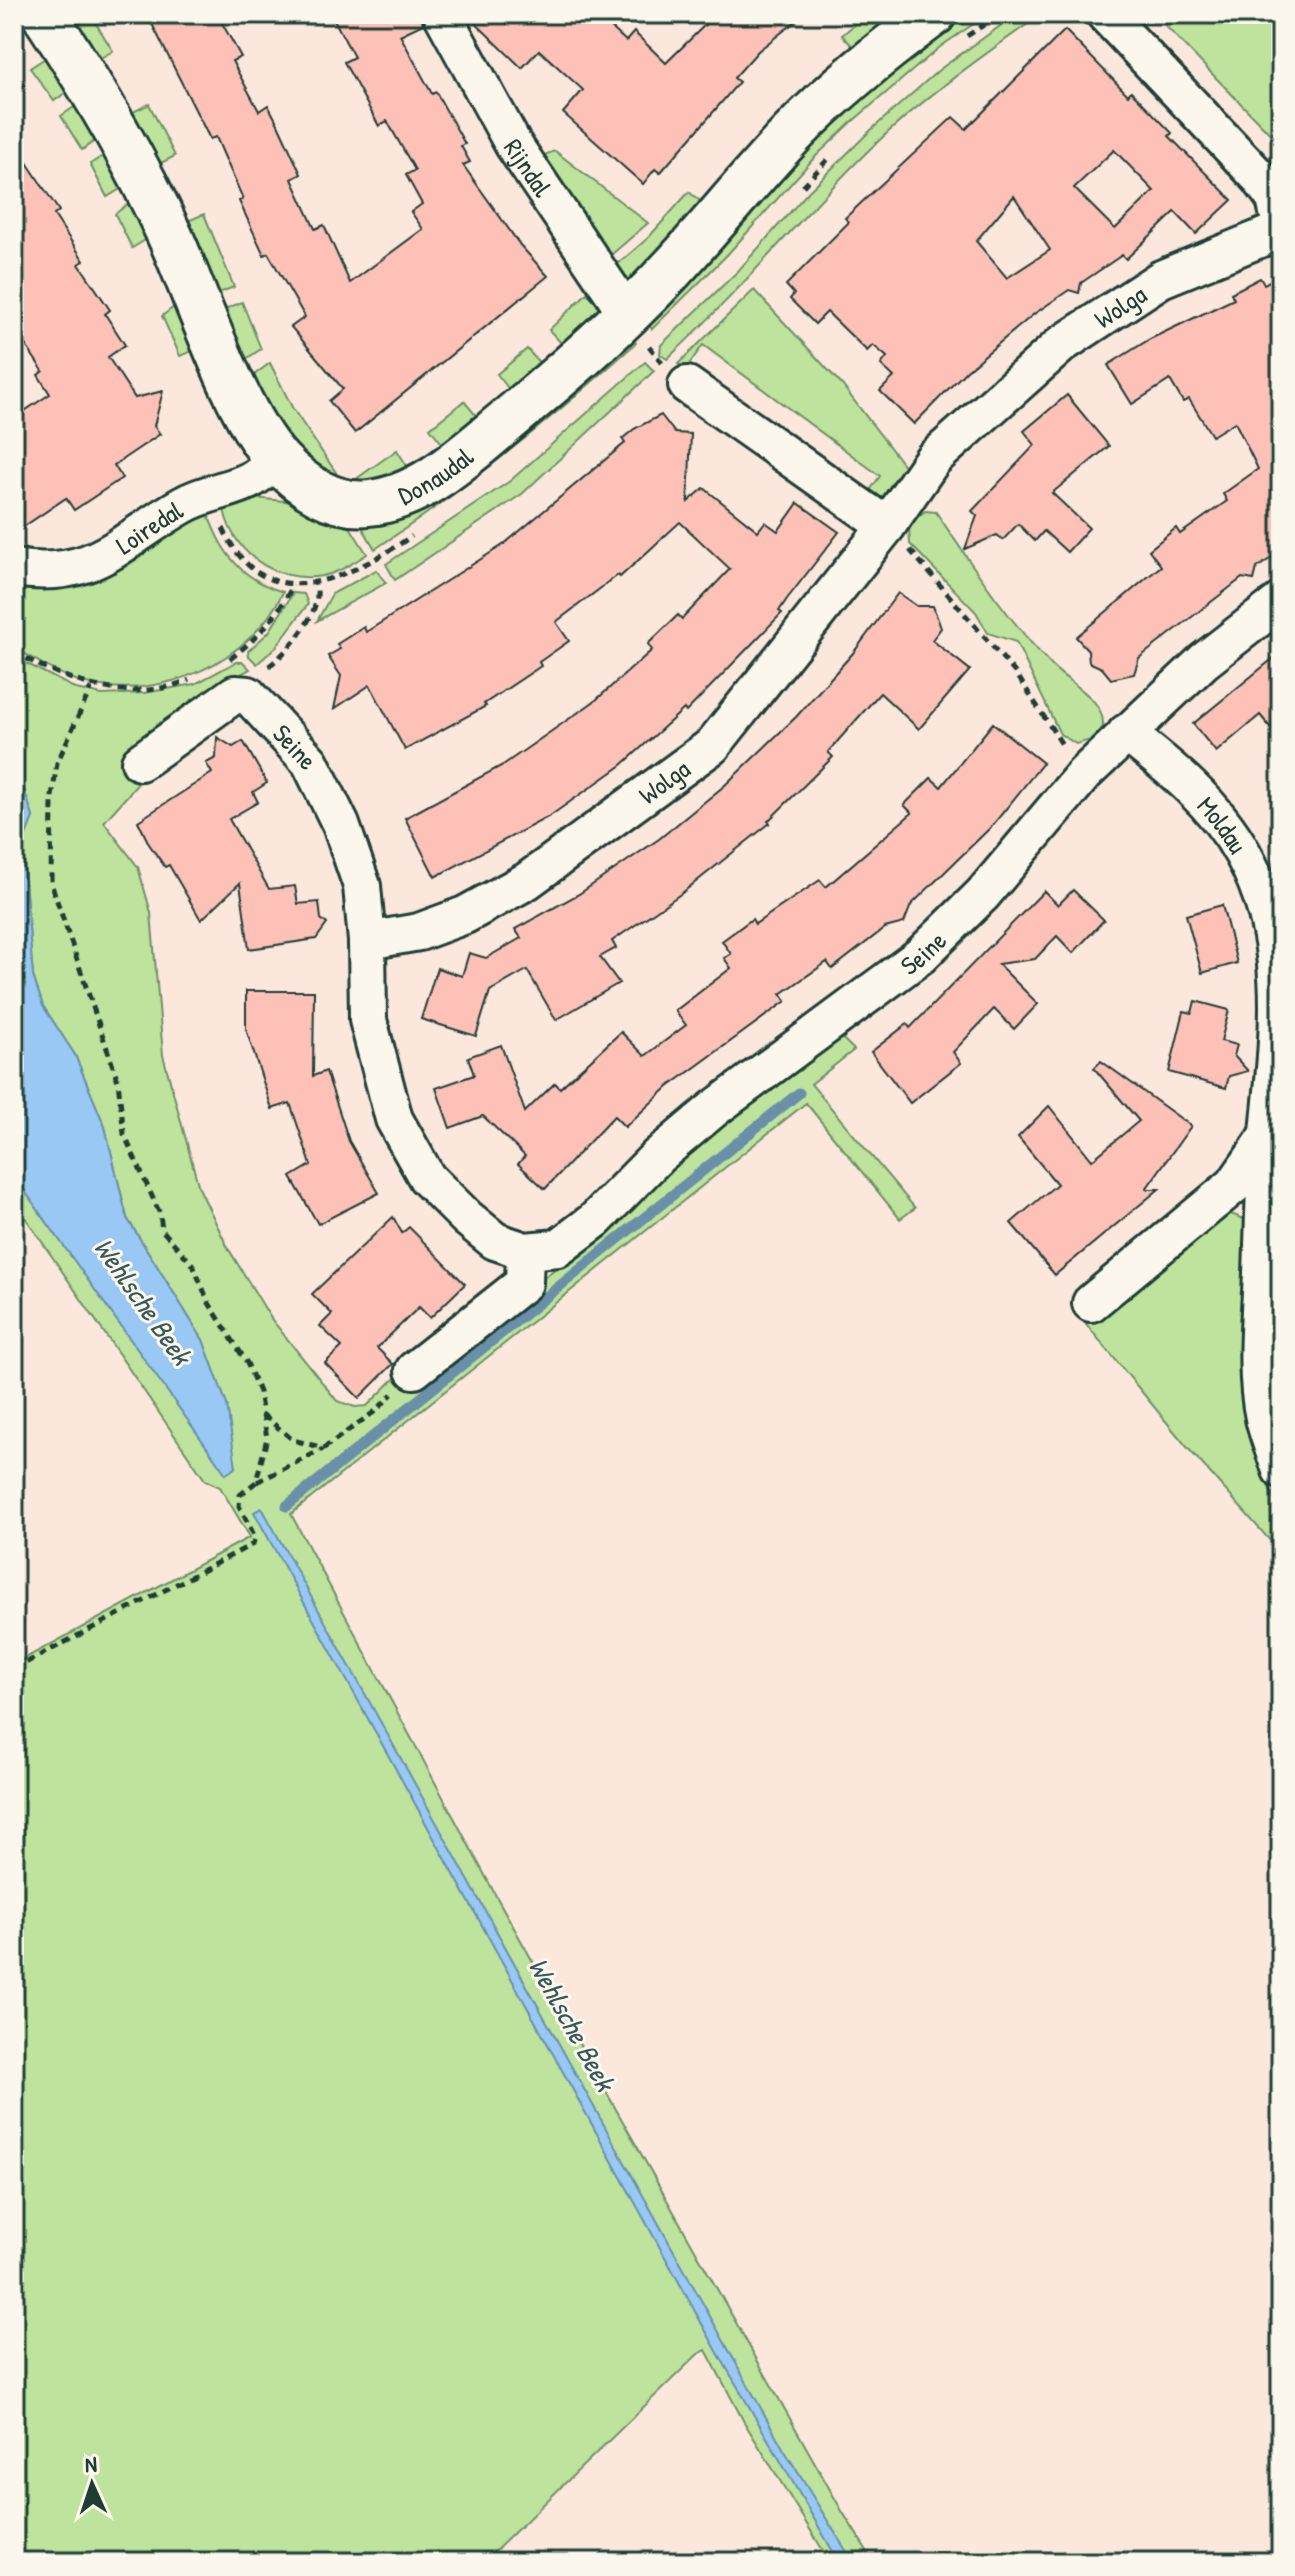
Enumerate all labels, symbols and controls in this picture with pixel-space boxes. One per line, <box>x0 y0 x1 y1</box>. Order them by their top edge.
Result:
street label: Rijndal <box>497 131 561 203</box>
street label: Wolga <box>1087 276 1153 336</box>
street label: Donaudal <box>393 439 480 512</box>
street label: Loiredal <box>109 492 189 562</box>
street label: Seine <box>266 716 326 777</box>
street label: Wolga <box>631 751 697 812</box>
street label: Moldau <box>1190 788 1256 860</box>
street label: Seine <box>893 923 953 982</box>
water label: Wehlsche Beek <box>85 1230 202 1374</box>
water label: Wehlsche Beek <box>520 1951 625 2099</box>
north arrow <box>52 2444 132 2524</box>
text: N <box>84 2449 98 2479</box>

